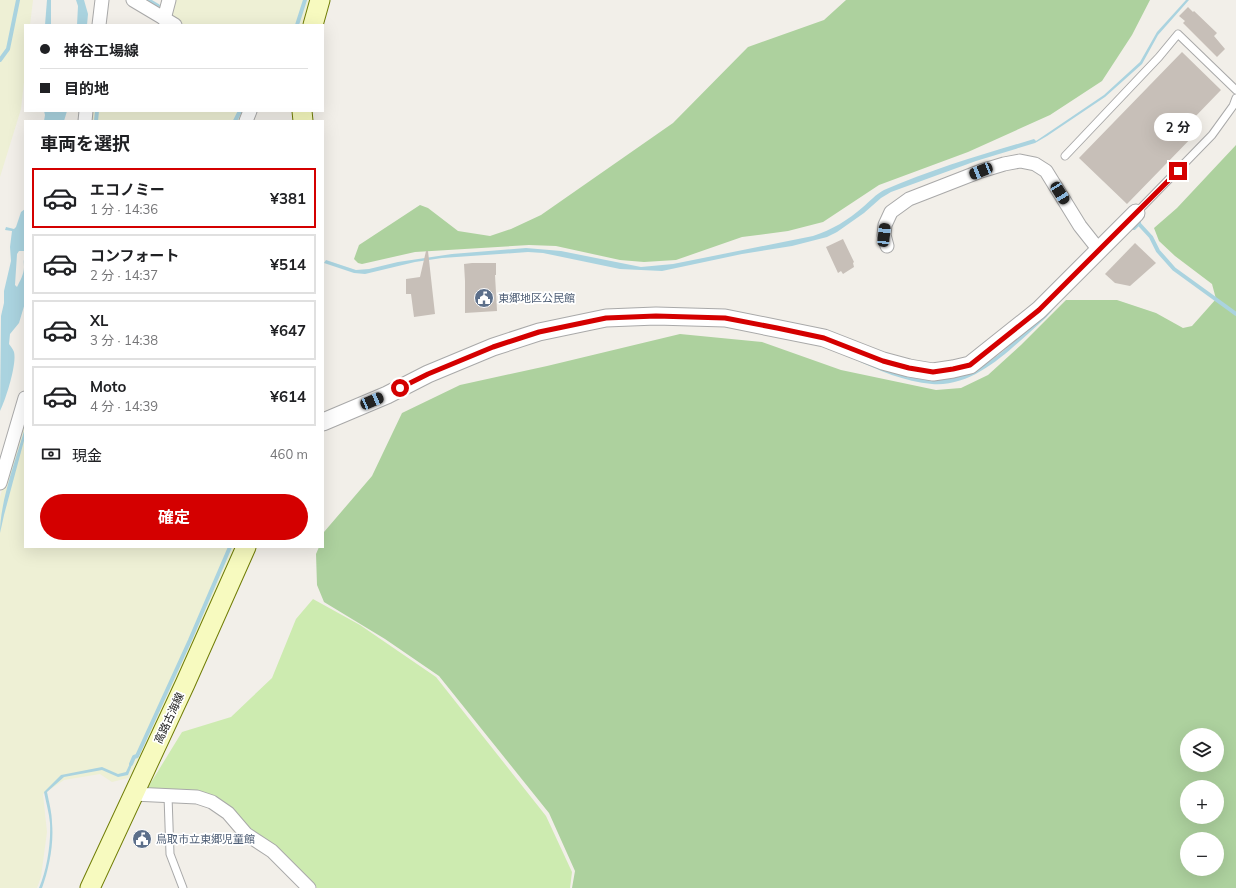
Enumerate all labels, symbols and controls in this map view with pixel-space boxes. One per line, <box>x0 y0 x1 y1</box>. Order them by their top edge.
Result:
text: 神谷工場線 <box>64 41 139 60</box>
text: 目的地 <box>64 79 109 98</box>
callout: 2 分 <box>1154 113 1202 141</box>
text: 2 分 <box>1166 119 1190 135</box>
text: 車両を選択 <box>40 132 130 155</box>
car <box>968 161 994 181</box>
route end <box>1169 162 1187 180</box>
icon: car <box>42 180 78 216</box>
text: エコノミー <box>90 180 165 199</box>
car <box>1049 180 1071 206</box>
text: ¥381 <box>270 189 306 208</box>
text: 1 分 · 14:36 <box>90 201 158 217</box>
car <box>877 222 891 248</box>
icon: car <box>42 246 78 282</box>
text: コンフォート <box>90 246 180 265</box>
text: ¥514 <box>270 255 306 274</box>
text: 2 分 · 14:37 <box>90 267 158 283</box>
public building icon: 東郷地区公民館 <box>473 287 495 309</box>
place label: 東郷地区公民館 <box>498 291 575 305</box>
text: XL <box>90 311 108 330</box>
icon: car <box>42 312 78 348</box>
text: ¥647 <box>270 321 306 340</box>
text: 3 分 · 14:38 <box>90 332 158 348</box>
text: Moto <box>90 377 126 396</box>
icon: car <box>42 378 78 414</box>
route start <box>391 379 409 397</box>
text: ¥614 <box>270 387 306 406</box>
car <box>359 391 385 411</box>
text: 4 分 · 14:39 <box>90 398 158 414</box>
icon: cash <box>40 443 62 465</box>
text: 現金 <box>72 446 102 465</box>
text: 460 m <box>270 446 308 462</box>
button: 確定 <box>40 494 308 540</box>
street label: 高路古海線 <box>151 690 187 746</box>
map controls <box>1180 728 1224 876</box>
button: layers <box>1180 728 1224 772</box>
button: + <box>1180 780 1224 824</box>
public building icon: 鳥取市立東郷児童館 <box>131 828 153 850</box>
place label: 鳥取市立東郷児童館 <box>156 832 255 846</box>
button: − <box>1180 832 1224 876</box>

